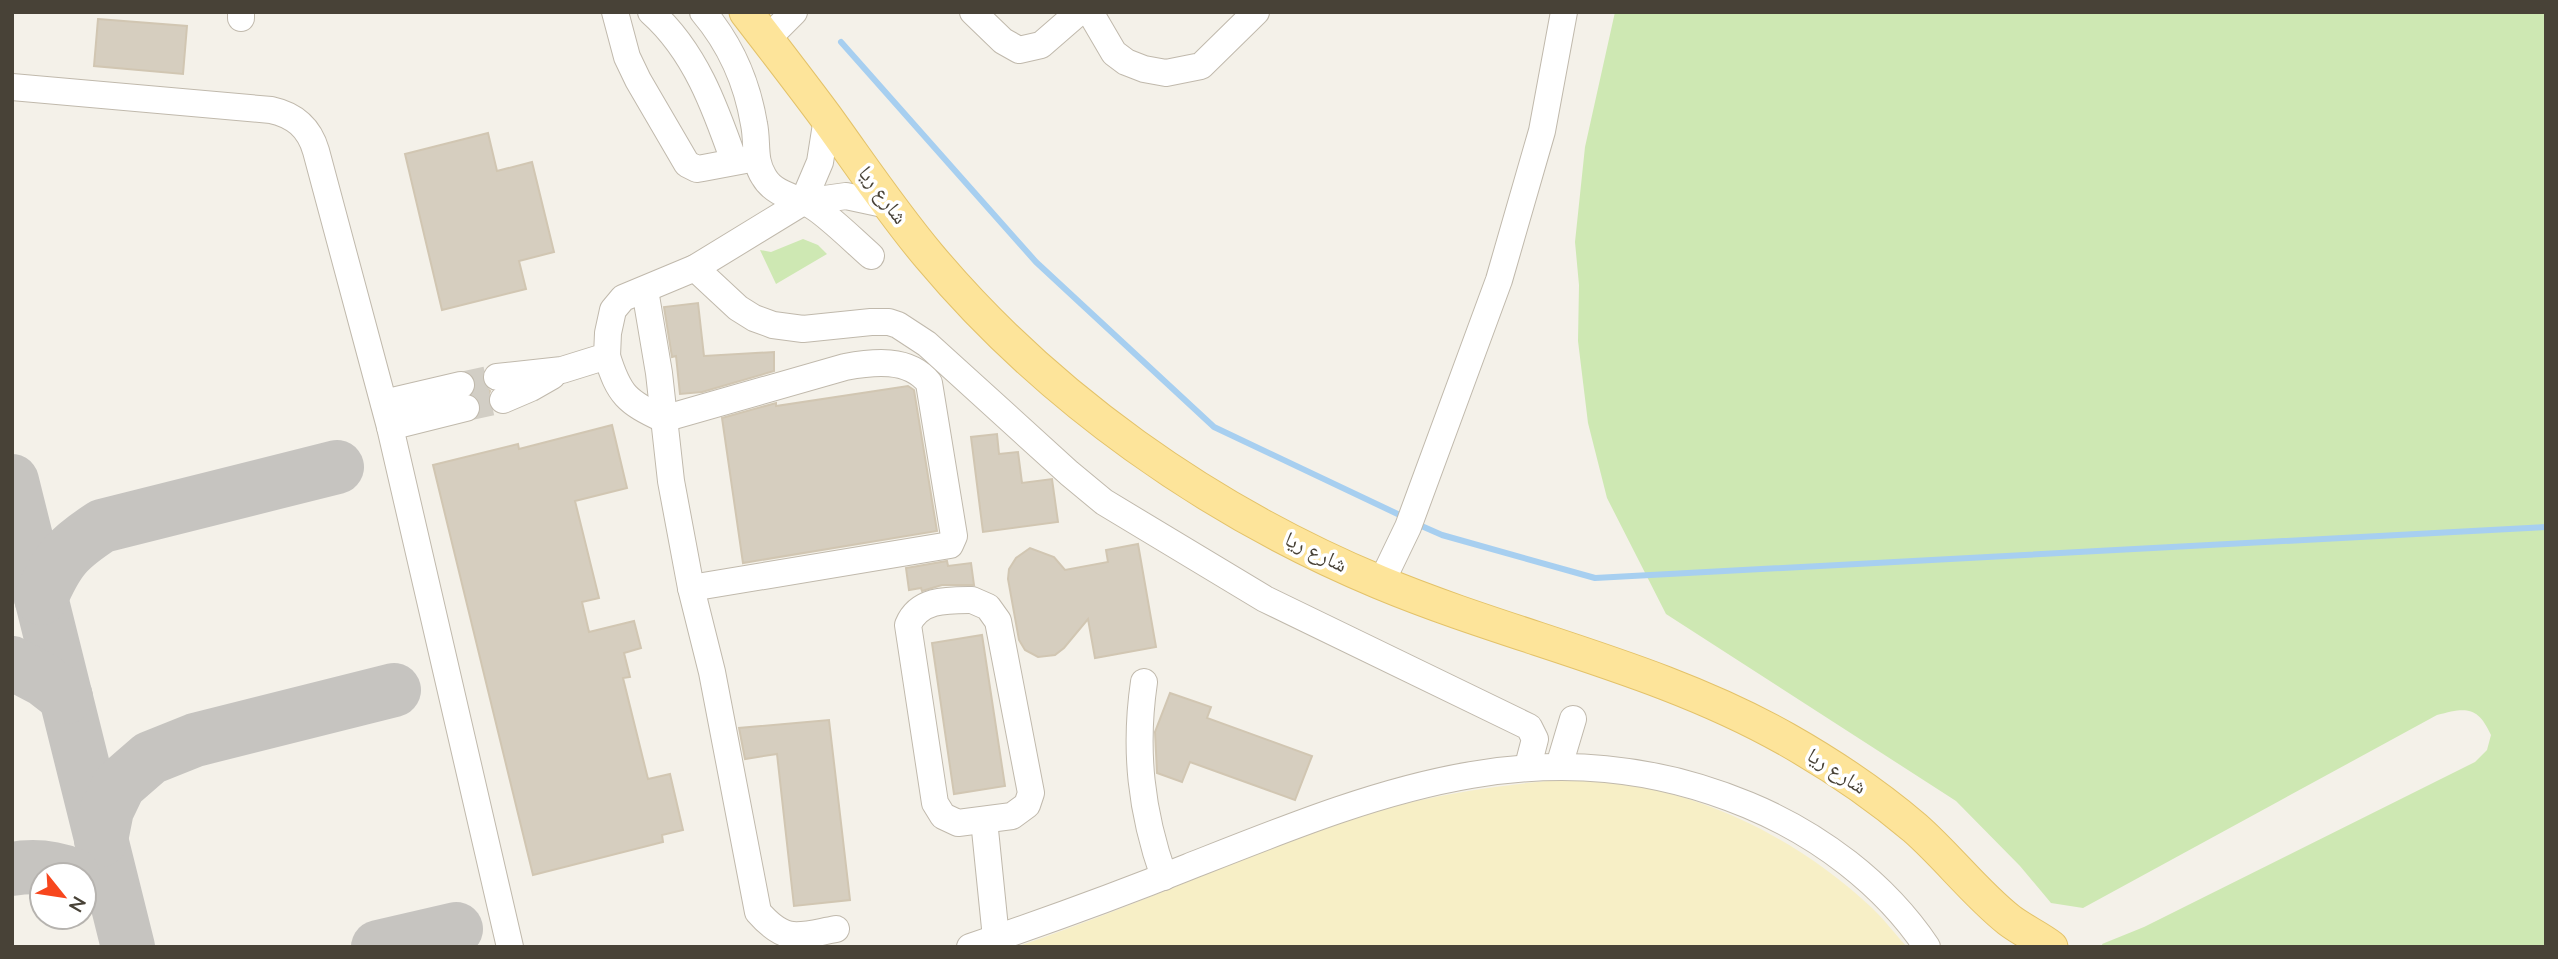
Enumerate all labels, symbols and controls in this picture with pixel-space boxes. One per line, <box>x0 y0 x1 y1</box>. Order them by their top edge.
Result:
street label: شارع ريا <box>853 160 914 229</box>
street label: شارع ريا <box>1281 525 1352 578</box>
street label: شارع ريا <box>1802 741 1872 800</box>
north arrow <box>28 861 98 931</box>
text: N <box>64 892 92 917</box>

